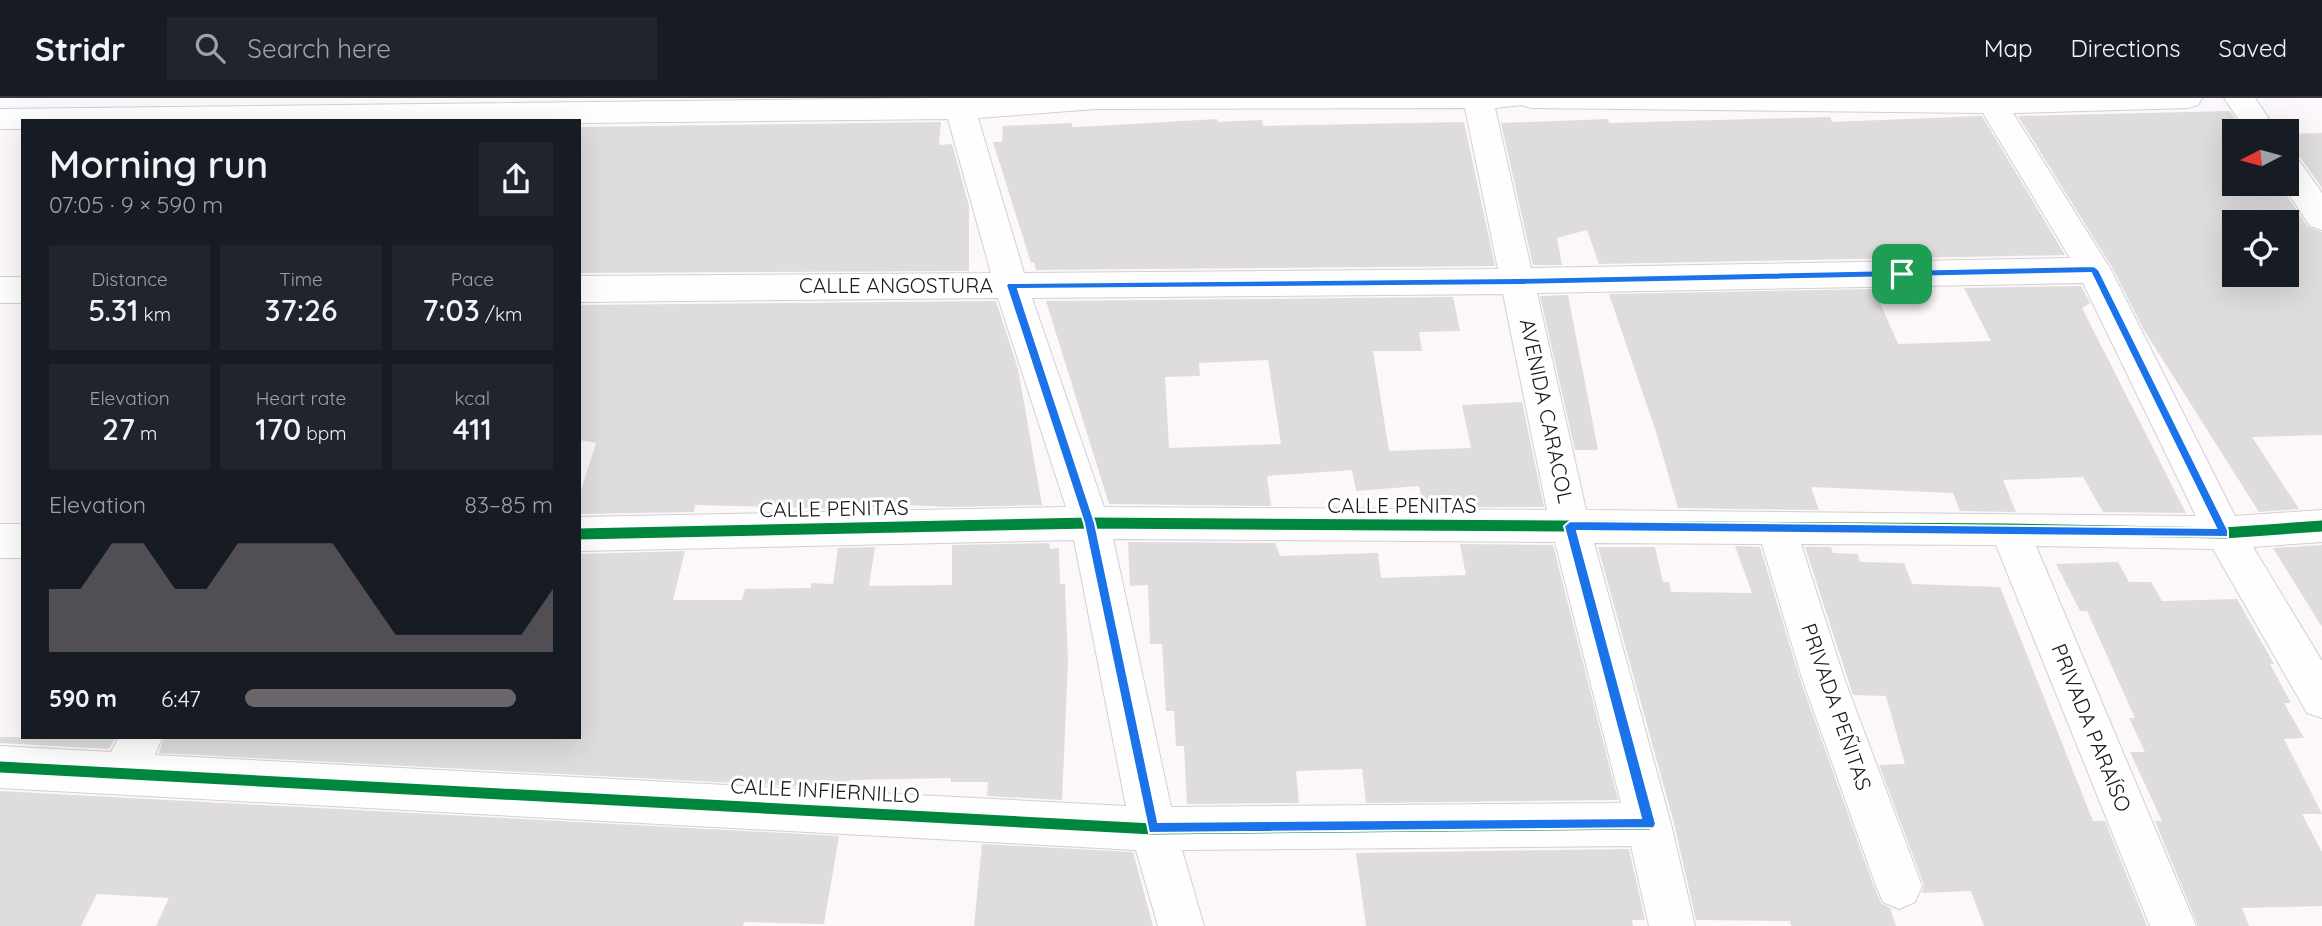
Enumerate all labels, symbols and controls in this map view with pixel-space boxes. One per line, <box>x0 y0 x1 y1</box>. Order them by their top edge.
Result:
search box <box>167 17 657 80</box>
text: Stridr <box>35 28 125 69</box>
icon: search <box>191 29 229 67</box>
text: Search here <box>247 32 391 65</box>
text: Map <box>1984 33 2033 63</box>
text: Directions <box>2071 33 2181 63</box>
text: Saved <box>2219 33 2287 63</box>
north arrow <box>2222 119 2300 196</box>
map controls <box>2222 119 2299 287</box>
text: Morning run <box>49 140 268 188</box>
button: share <box>479 142 553 216</box>
text: 07:05 · 9 × 590 m <box>49 190 223 219</box>
button: locate <box>2222 210 2299 287</box>
pin <box>1872 244 1932 304</box>
icon: arrive <box>1883 255 1921 293</box>
text: Distance <box>92 267 168 291</box>
text: Time <box>279 267 323 291</box>
text: Pace <box>451 267 494 291</box>
street label: CALLE ANGOSTURA <box>799 272 993 298</box>
text: 5.31 <box>88 291 138 329</box>
text: 37:26 <box>265 291 337 329</box>
text: 7:03 <box>422 291 480 329</box>
text: km <box>138 302 171 326</box>
text: /km <box>480 302 522 326</box>
street label: AVENIDA CARACOL <box>1515 316 1579 506</box>
text: Elevation <box>90 386 170 410</box>
text: Heart rate <box>256 386 346 410</box>
text: kcal <box>455 386 490 410</box>
text: 27 <box>102 410 135 448</box>
text: 170 <box>255 410 301 448</box>
text: 411 <box>453 410 492 448</box>
text: m <box>135 421 157 445</box>
text: bpm <box>301 421 347 445</box>
text: Elevation <box>49 490 146 519</box>
text: 83–85 m <box>465 490 553 519</box>
street label: CALLE PENITAS <box>1327 492 1477 518</box>
street label: CALLE PENITAS <box>759 494 909 522</box>
street label: PRIVADA PEÑITAS <box>1796 620 1878 794</box>
street label: PRIVADA PARAÍSO <box>2046 640 2138 815</box>
text: 590 m <box>49 684 117 713</box>
text: 6:47 <box>161 684 201 713</box>
street label: CALLE INFIERNILLO <box>730 772 920 808</box>

